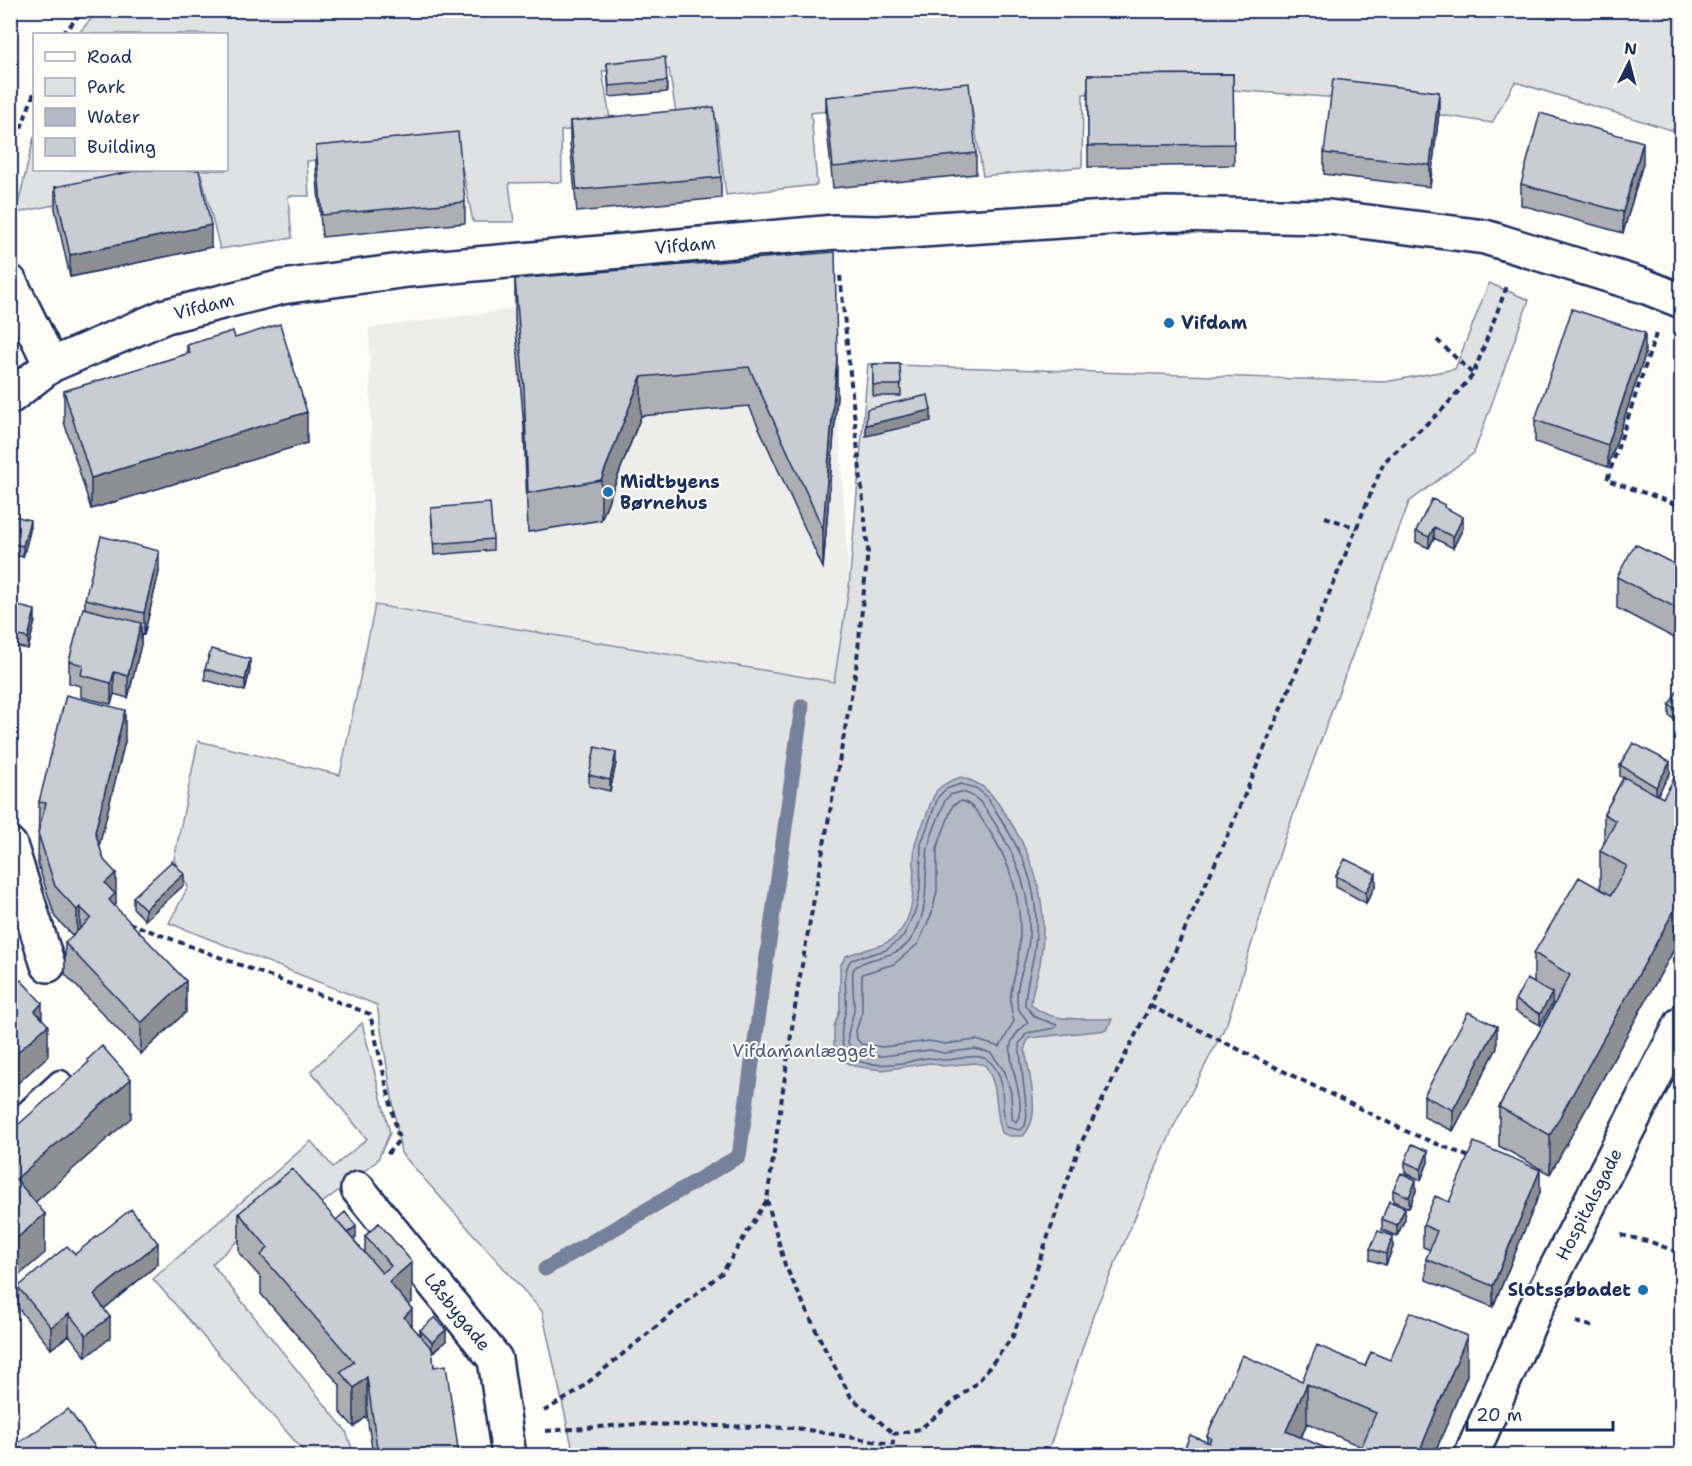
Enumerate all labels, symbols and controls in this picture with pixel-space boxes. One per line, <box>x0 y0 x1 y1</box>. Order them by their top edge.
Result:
legend <box>33 33 228 171</box>
north arrow <box>1599 33 1659 93</box>
text: N <box>1623 37 1638 60</box>
text: Road <box>87 45 132 69</box>
text: Park <box>87 75 126 99</box>
text: Water <box>87 105 140 129</box>
text: Building <box>87 135 156 159</box>
street label: Vifdam <box>654 231 717 260</box>
street label: Vifdam <box>171 287 236 326</box>
place label: Vifdam <box>1181 311 1248 335</box>
marker: Vifdam <box>1162 316 1176 330</box>
place label: Midtbyens Børnehus <box>620 470 720 515</box>
marker: Midtbyens Børnehus <box>601 485 615 499</box>
park label: Vifdamanlægget <box>732 1039 876 1063</box>
street label: Hospitalsgade <box>1550 1144 1628 1265</box>
street label: Låsbygade <box>418 1268 496 1356</box>
place label: Slotssøbadet <box>1508 1278 1631 1302</box>
marker: Slotssøbadet <box>1636 1283 1650 1297</box>
scale bar <box>1467 1394 1612 1432</box>
text: 20 m <box>1476 1403 1522 1427</box>

